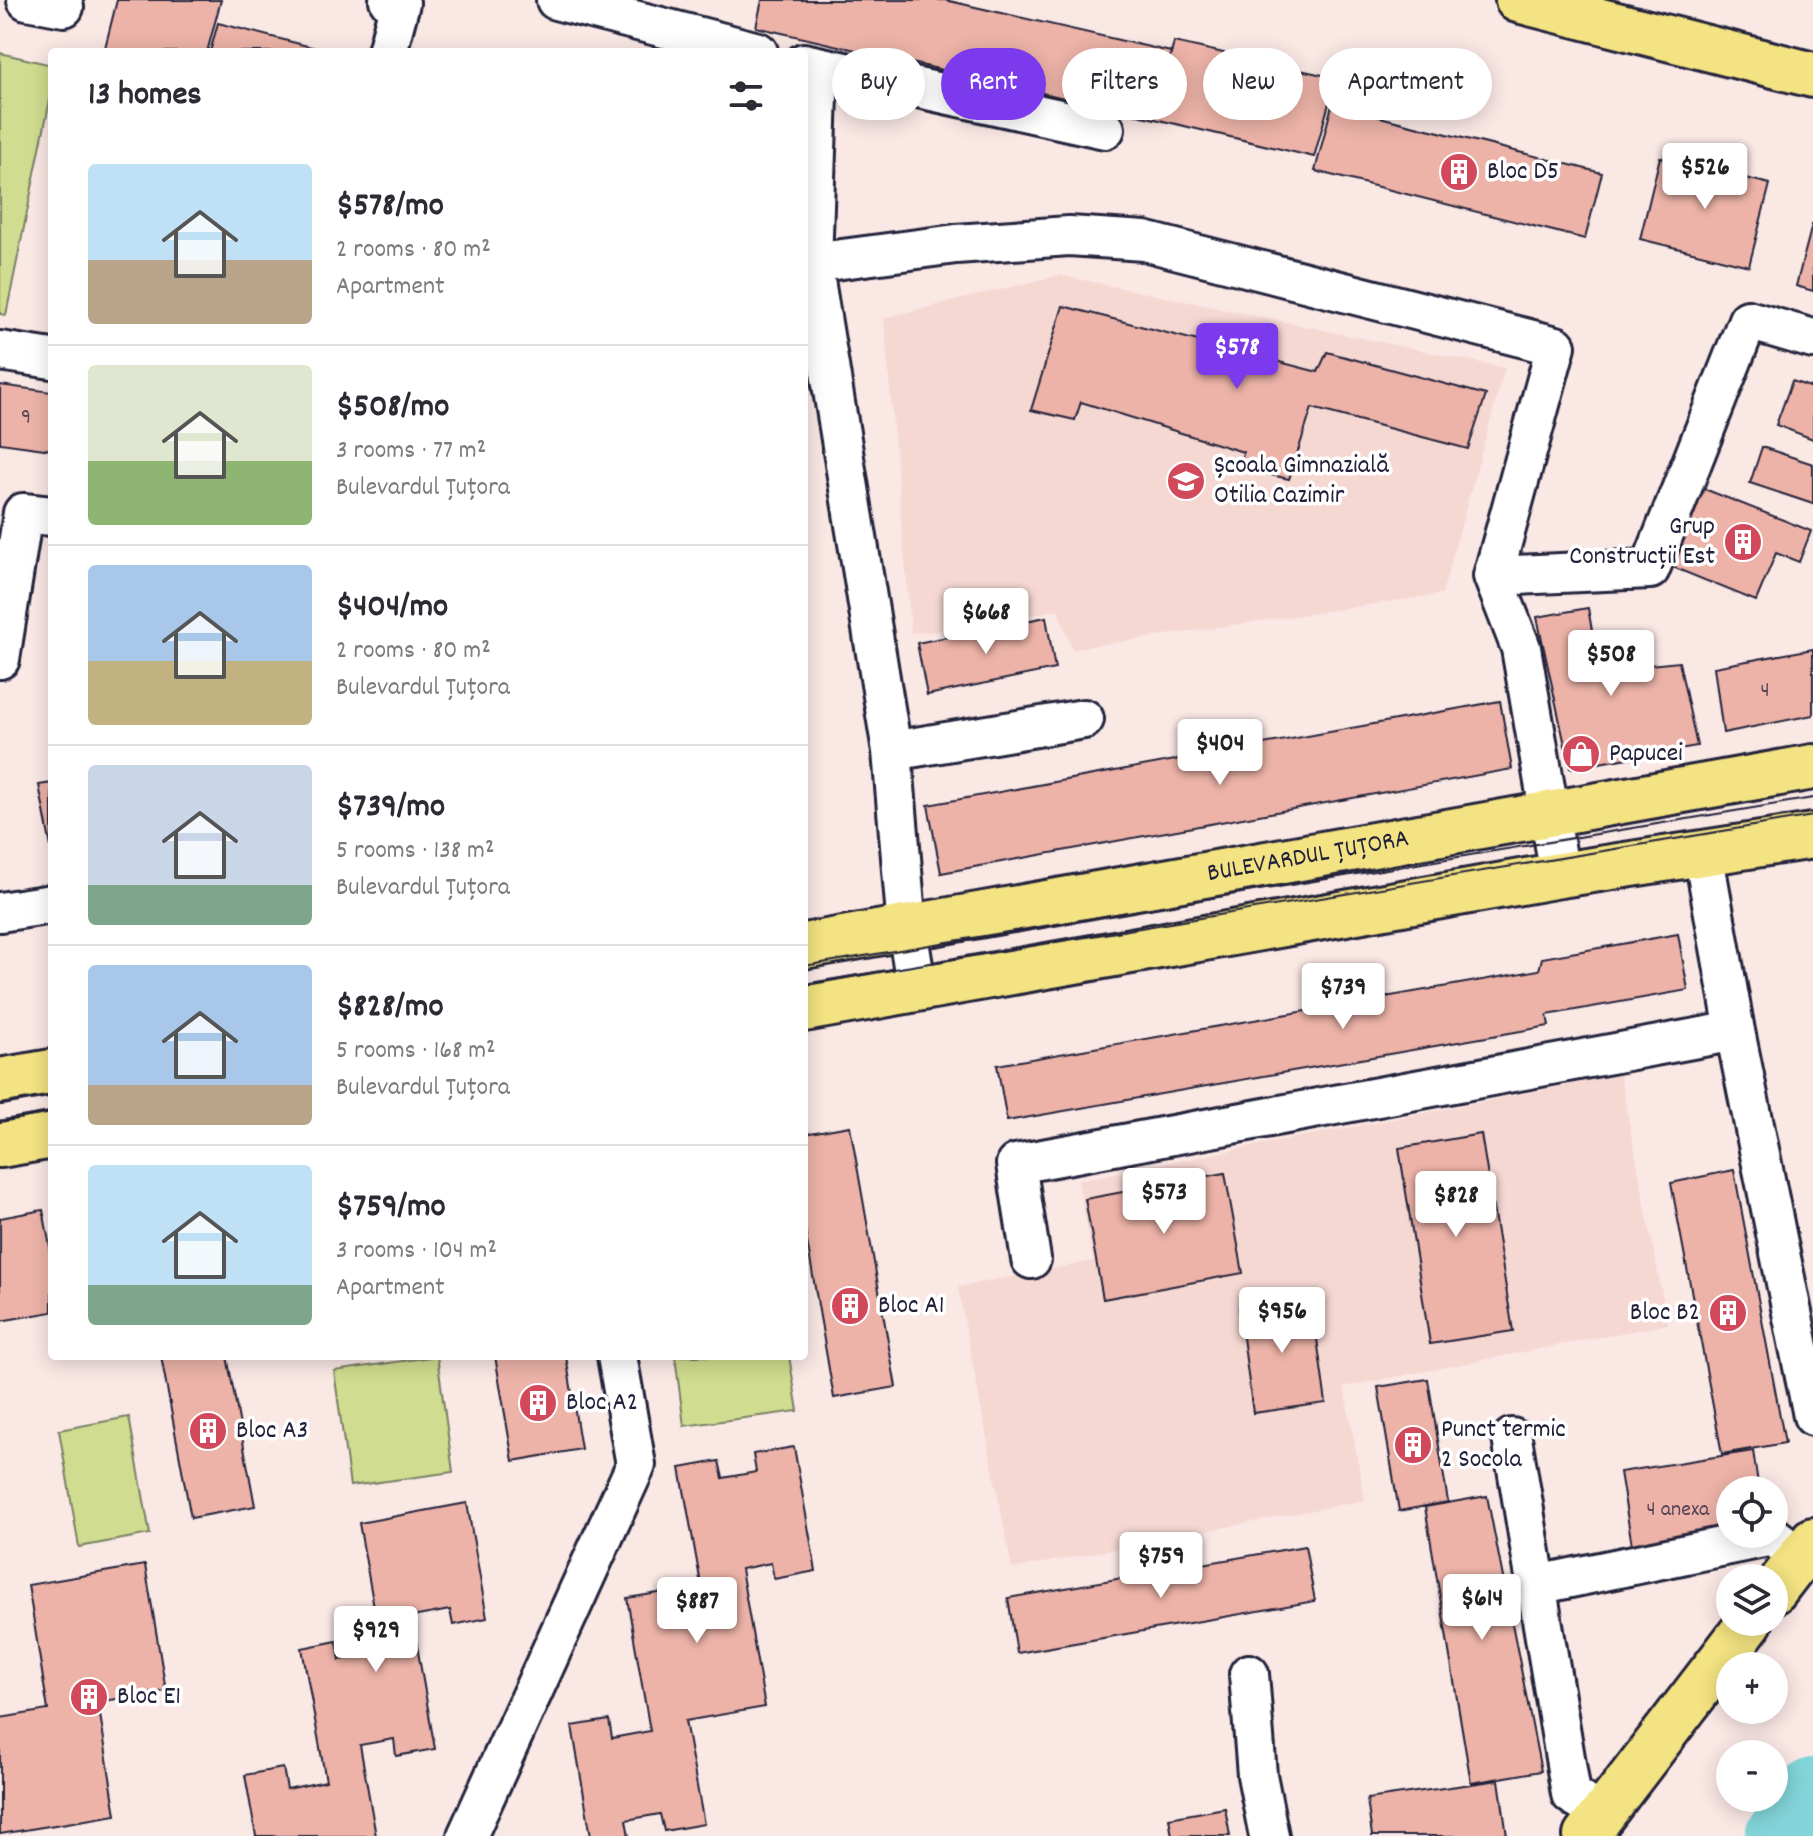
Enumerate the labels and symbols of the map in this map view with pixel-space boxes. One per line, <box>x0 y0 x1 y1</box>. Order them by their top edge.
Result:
pin: $526 <box>1658 143 1752 211</box>
building icon: Bloc D5 <box>1438 151 1480 193</box>
place label: Bloc D5 <box>1487 154 1559 191</box>
pin: $578 <box>1190 323 1284 391</box>
house number: 9 <box>21 403 31 434</box>
place label: Școala Gimnazială Otilia Cazimir <box>1214 448 1389 515</box>
school or university icon: Școala Gimnazială Otilia Cazimir <box>1165 460 1207 502</box>
place label: Grup Construcții Est <box>1569 509 1715 576</box>
building icon: Grup Construcții Est <box>1722 521 1764 563</box>
pin: $668 <box>939 588 1033 656</box>
pin: $508 <box>1564 630 1658 698</box>
house number: 4 <box>1760 676 1770 707</box>
pin: $404 <box>1173 719 1267 787</box>
shop icon: Papucei <box>1560 733 1602 775</box>
place label: Papucei <box>1609 736 1683 773</box>
street label: BULEVARDUL ȚUȚORA <box>1204 820 1412 893</box>
pin: $739 <box>1296 963 1390 1031</box>
pin: $573 <box>1117 1168 1211 1236</box>
pin: $828 <box>1409 1171 1503 1239</box>
building icon: Bloc A1 <box>829 1285 871 1327</box>
pin: $956 <box>1235 1287 1329 1355</box>
place label: Bloc A1 <box>878 1288 944 1325</box>
building icon: Bloc B2 <box>1707 1292 1749 1334</box>
place label: Bloc B2 <box>1630 1295 1700 1332</box>
building icon: Bloc A2 <box>517 1382 559 1424</box>
place label: Bloc A2 <box>566 1385 638 1422</box>
building icon: Bloc A3 <box>187 1410 229 1452</box>
place label: Punct termic 2 Socola <box>1441 1412 1566 1479</box>
place label: Bloc A3 <box>236 1413 308 1450</box>
building icon: Punct termic 2 Socola <box>1392 1424 1434 1466</box>
house number: 4 anexa <box>1647 1495 1710 1526</box>
pin: $759 <box>1114 1532 1208 1600</box>
pin: $614 <box>1435 1574 1529 1642</box>
pin: $887 <box>650 1577 744 1645</box>
pin: $929 <box>329 1606 423 1674</box>
building icon: Bloc E1 <box>68 1676 110 1718</box>
place label: Bloc E1 <box>117 1679 181 1716</box>

